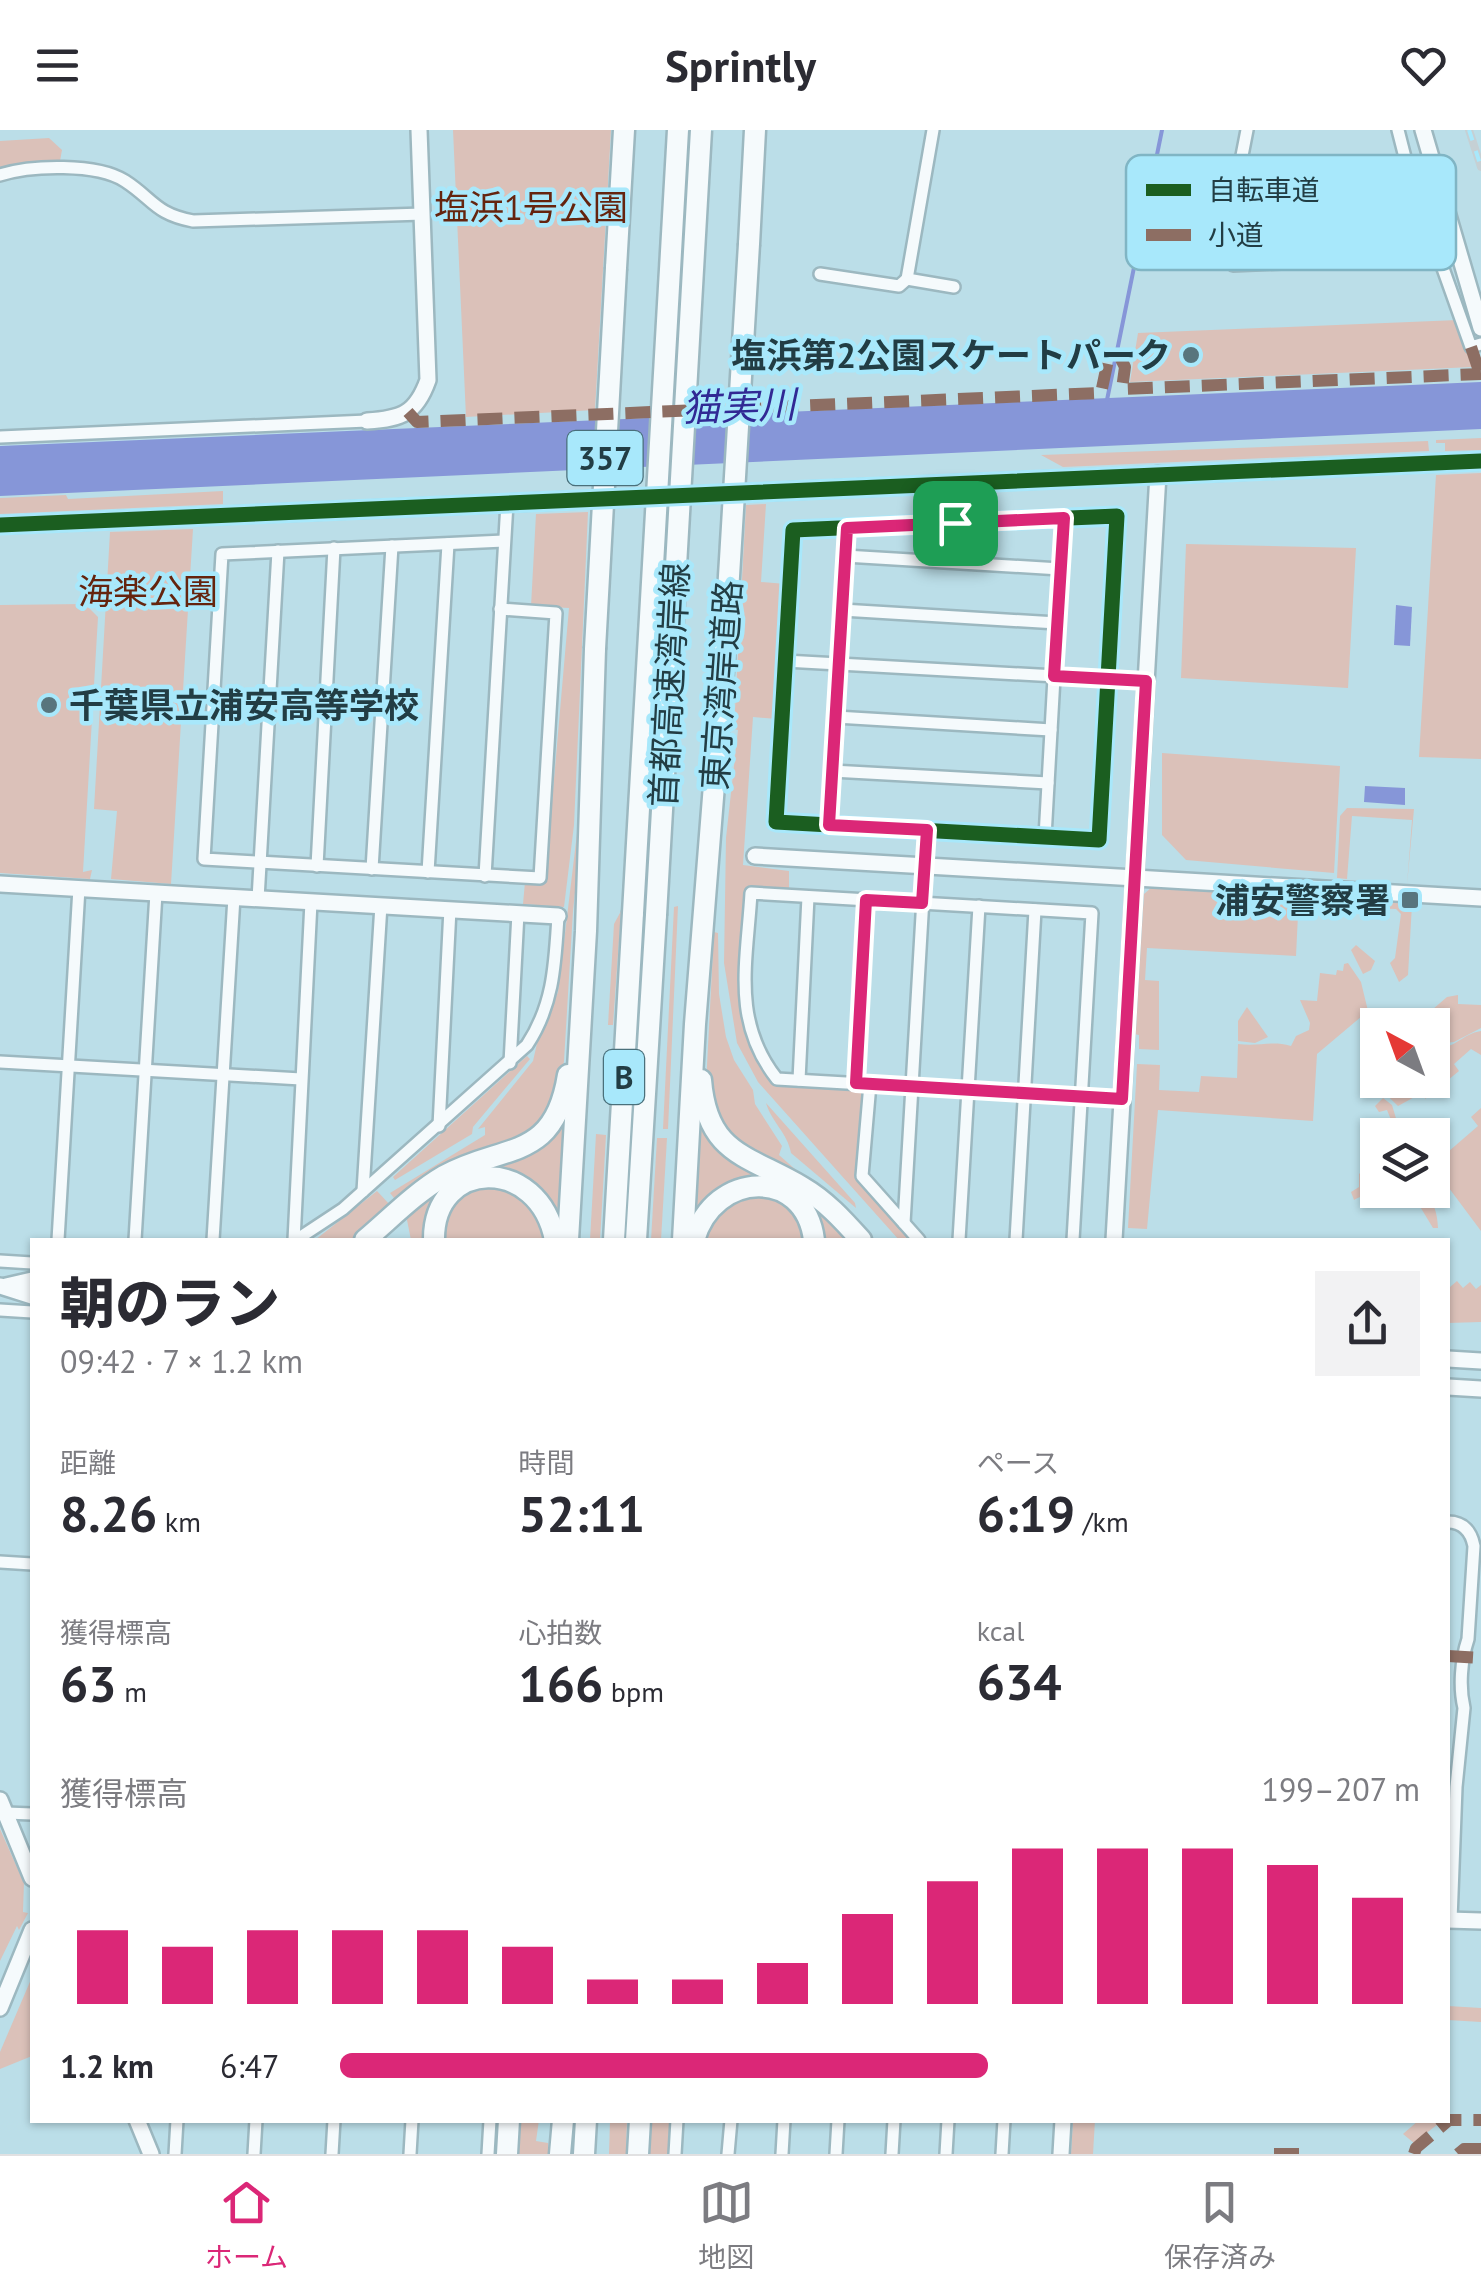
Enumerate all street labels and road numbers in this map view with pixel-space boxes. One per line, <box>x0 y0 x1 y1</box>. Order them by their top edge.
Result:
road number: 357 <box>568 431 642 485</box>
street label: 首都高速湾岸線 <box>640 561 698 809</box>
street label: 東京湾岸道路 <box>691 579 751 791</box>
road number: B <box>604 1050 644 1104</box>

